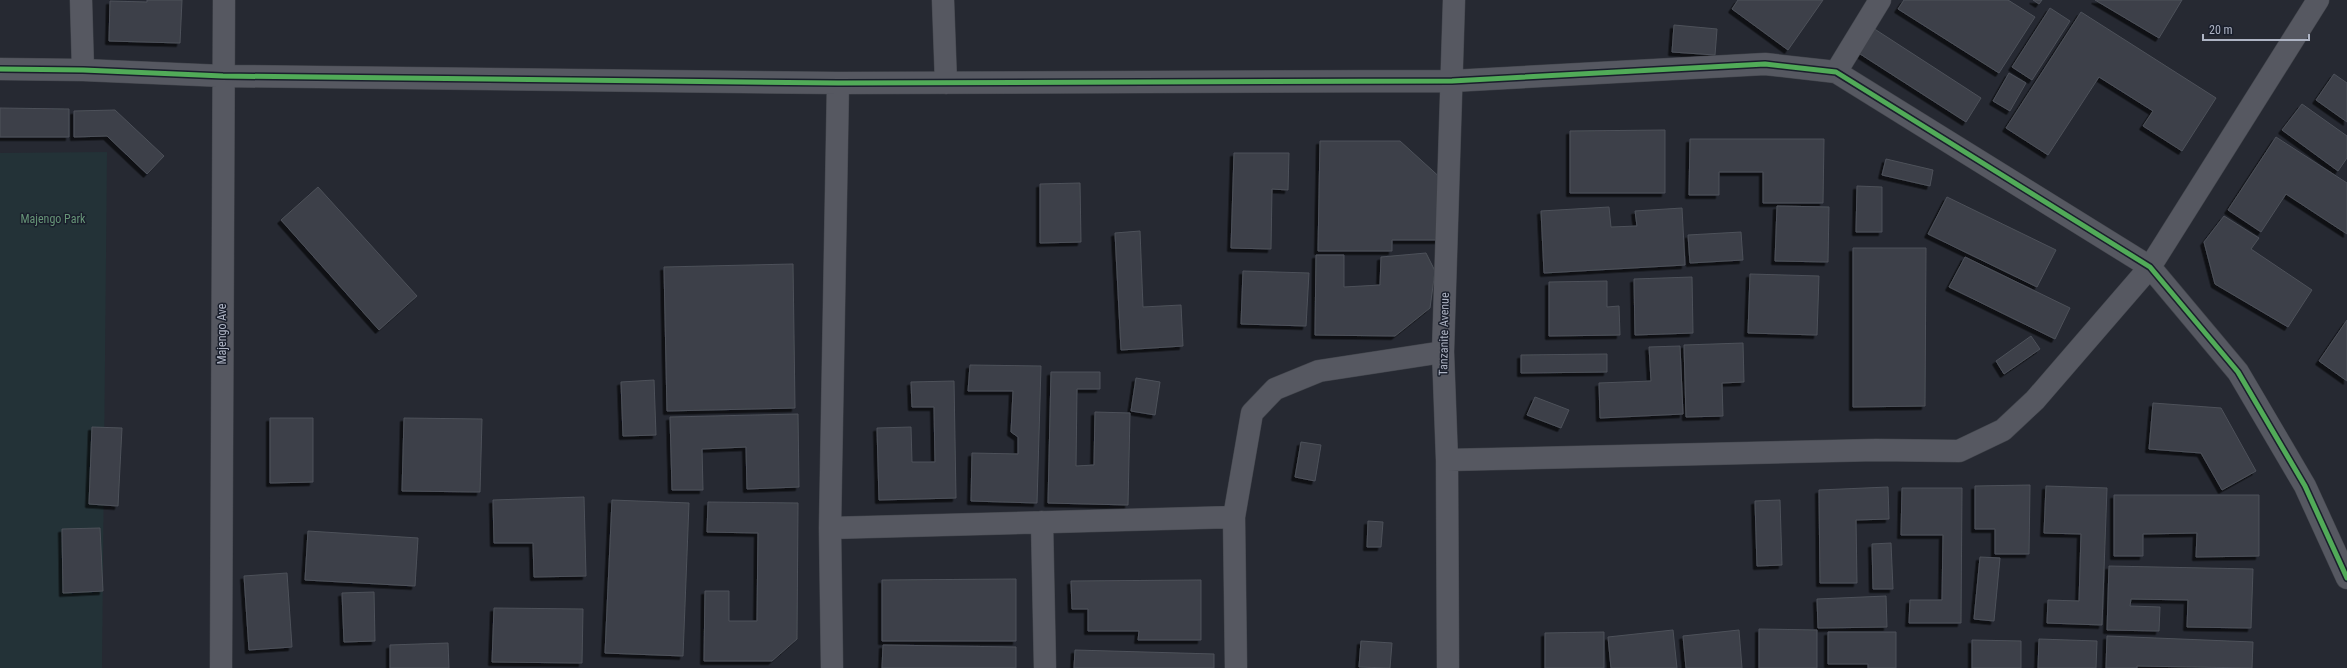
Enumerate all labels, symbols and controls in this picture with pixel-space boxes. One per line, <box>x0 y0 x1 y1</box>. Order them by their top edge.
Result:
scale bar <box>2203 16 2309 42</box>
text: 20 m <box>2209 23 2233 37</box>
park label: Majengo Park <box>20 212 86 226</box>
street label: Tanzanite Avenue <box>1436 292 1452 376</box>
street label: Majengo Ave <box>215 303 229 364</box>

